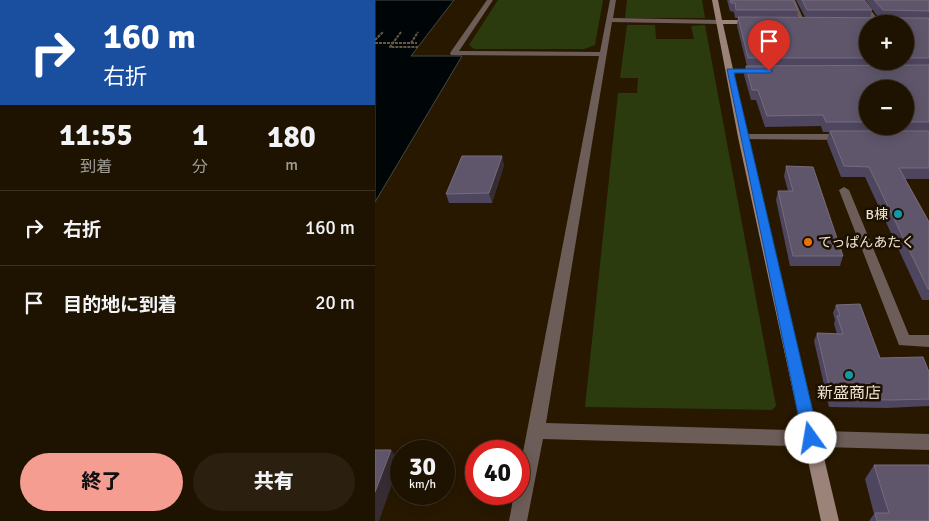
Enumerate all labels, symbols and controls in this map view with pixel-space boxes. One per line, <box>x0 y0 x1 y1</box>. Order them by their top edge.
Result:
text: 160 m <box>103 15 196 58</box>
map controls <box>859 15 914 135</box>
button: + <box>859 15 914 70</box>
icon: right <box>20 20 85 85</box>
pin <box>748 20 790 71</box>
icon: arrive <box>755 27 783 55</box>
text: 右折 <box>103 63 147 90</box>
button: − <box>859 80 914 135</box>
text: 11:55 <box>59 117 133 154</box>
text: 1 <box>192 117 208 154</box>
text: 180 <box>267 119 316 156</box>
text: m <box>285 155 298 175</box>
text: 到着 <box>80 157 112 177</box>
text: 分 <box>192 157 208 177</box>
place label: B棟 <box>866 206 888 223</box>
marker: B棟 <box>892 208 904 220</box>
icon: right <box>20 214 48 242</box>
text: 160 m <box>305 216 355 240</box>
text: 右折 <box>63 218 101 242</box>
place label: てっぱんあたく <box>818 234 915 251</box>
marker: てっぱんあたく <box>802 236 814 248</box>
icon: arrive <box>20 289 48 317</box>
text: 20 m <box>315 291 355 315</box>
text: 目的地に到着 <box>63 293 177 317</box>
marker: 新盛商店 <box>843 369 855 381</box>
place label: 新盛商店 <box>817 383 881 403</box>
position arrow <box>784 411 836 463</box>
speed limit sign: 40 <box>465 440 530 505</box>
text: 30 <box>409 451 436 482</box>
button: 終了 <box>20 453 183 511</box>
button: 共有 <box>193 453 355 511</box>
text: km/h <box>409 477 436 492</box>

